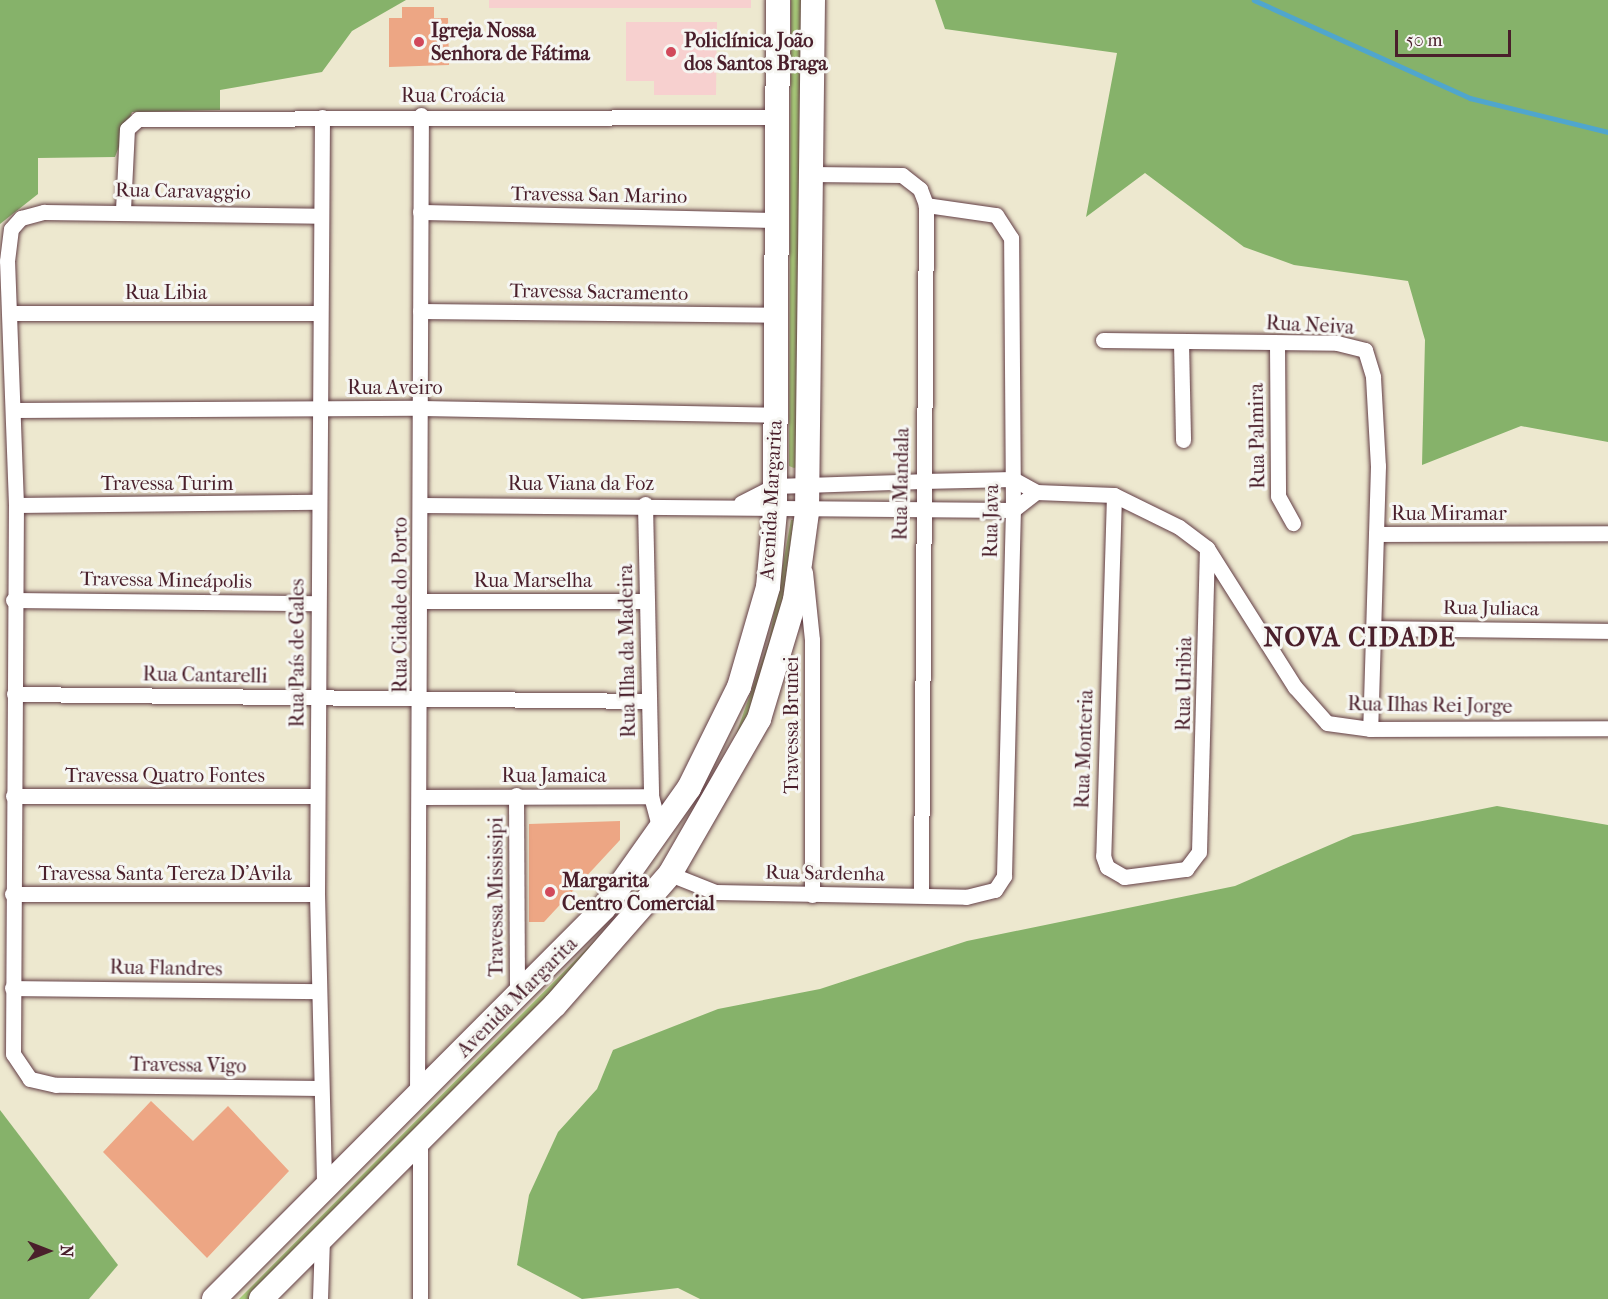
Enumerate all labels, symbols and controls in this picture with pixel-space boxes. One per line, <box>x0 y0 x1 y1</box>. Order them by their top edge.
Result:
scale bar <box>1398 18 1514 56</box>
place label: Igreja Nossa Senhora de Fátima <box>431 19 590 66</box>
place label: Policlínica João dos Santos Braga <box>684 28 827 75</box>
text: 50 m <box>1406 30 1442 51</box>
marker: Igreja Nossa Senhora de Fátima <box>412 35 426 49</box>
marker: Policlínica João dos Santos Braga <box>662 43 680 61</box>
street label: Rua Croácia <box>401 83 505 107</box>
street label: Rua Caravaggio <box>115 178 251 204</box>
street label: Travessa San Marino <box>511 181 687 209</box>
street label: Travessa Sacramento <box>509 278 689 306</box>
street label: Rua Libia <box>125 280 207 304</box>
street label: Rua Neiva <box>1265 311 1355 339</box>
street label: Rua Aveiro <box>347 375 443 399</box>
street label: Rua Palmira <box>1244 383 1270 489</box>
street label: Avenida Margarita <box>755 419 787 581</box>
street label: Rua Mandala <box>888 427 914 541</box>
street label: Travessa Turim <box>101 471 233 495</box>
street label: Rua Viana da Foz <box>508 471 654 495</box>
street label: Rua Java <box>978 484 1004 558</box>
street label: Rua Miramar <box>1391 501 1507 525</box>
street label: Rua Cidade do Porto <box>388 517 412 693</box>
street label: Rua Ilha da Madeira <box>613 564 641 738</box>
street label: Travessa Mineápolis <box>80 567 252 593</box>
street label: Rua Marselha <box>474 568 592 592</box>
street label: Rua País de Gales <box>285 579 309 727</box>
street label: Rua Juliaca <box>1443 595 1539 621</box>
district label: NOVA CIDADE <box>1264 622 1456 654</box>
street label: Rua Uribia <box>1171 637 1197 731</box>
street label: Travessa Brunei <box>779 656 803 794</box>
street label: Rua Cantarelli <box>142 662 268 688</box>
street label: Rua Monteria <box>1070 689 1098 809</box>
street label: Rua Ilhas Rei Jorge <box>1347 692 1513 718</box>
street label: Travessa Quatro Fontes <box>65 763 265 787</box>
street label: Rua Jamaica <box>501 763 607 787</box>
street label: Travessa Mississipi <box>484 817 508 977</box>
street label: Rua Sardenha <box>765 860 885 886</box>
street label: Travessa Santa Tereza D'Avila <box>38 861 292 885</box>
place label: Margarita Centro Comercial <box>562 868 715 915</box>
marker: Margarita Centro Comercial <box>543 885 557 899</box>
street label: Avenida Margarita <box>452 932 582 1062</box>
street label: Rua Flandres <box>109 955 223 981</box>
street label: Travessa Vigo <box>129 1052 247 1078</box>
north arrow <box>18 1221 78 1281</box>
text: N <box>57 1245 76 1257</box>

